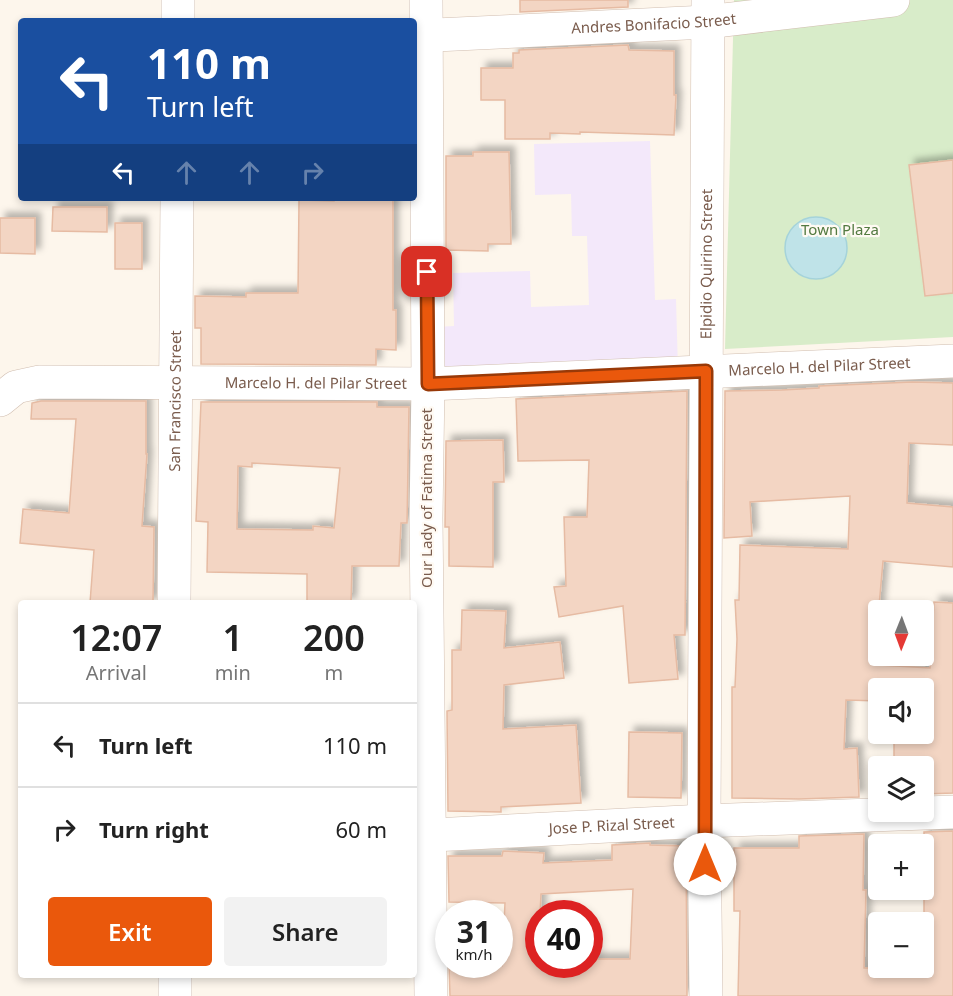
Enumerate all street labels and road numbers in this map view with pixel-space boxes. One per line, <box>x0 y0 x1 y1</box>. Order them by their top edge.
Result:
street label: Andres Bonifacio Street <box>571 8 738 37</box>
street label: Elpidio Quirino Street <box>695 188 716 339</box>
street label: San Francisco Street <box>164 330 185 472</box>
street label: Marcelo H. del Pilar Street <box>728 352 912 380</box>
street label: Marcelo H. del Pilar Street <box>225 372 408 393</box>
street label: Our Lady of Fatima Street <box>416 407 436 588</box>
street label: Jose P. Rizal Street <box>546 811 676 838</box>

